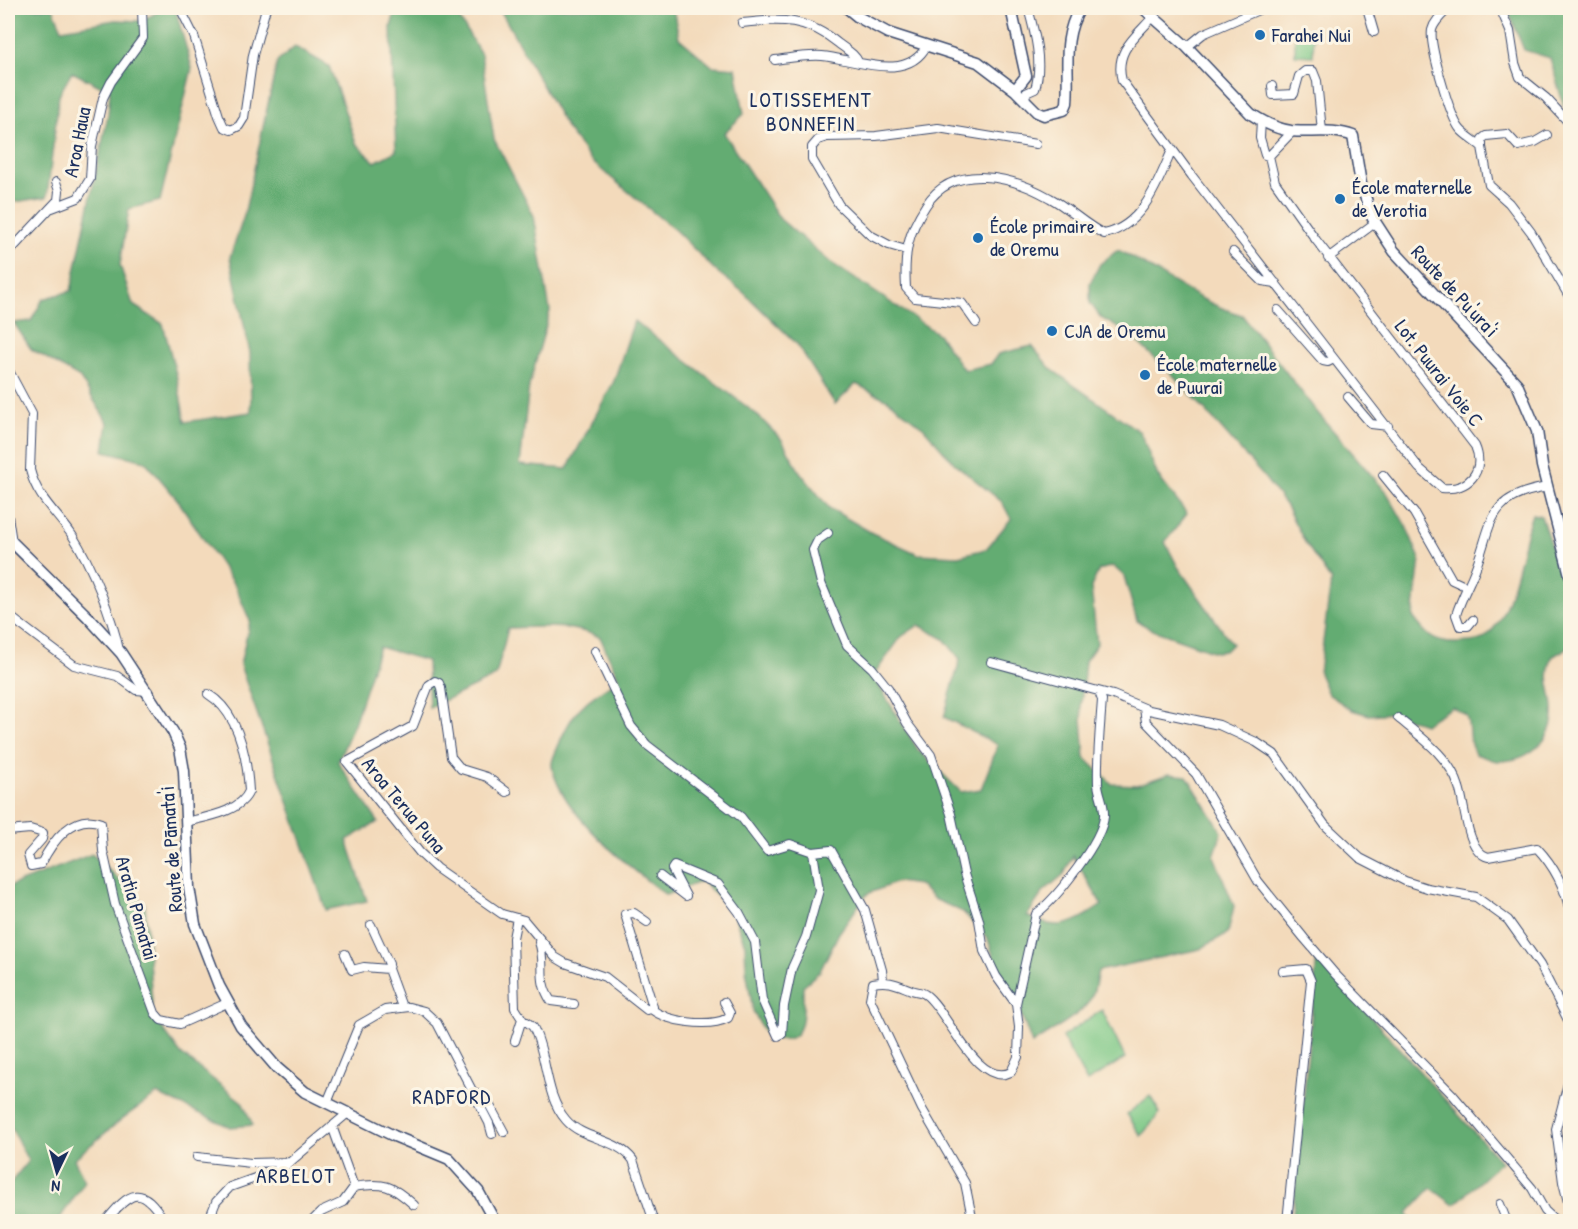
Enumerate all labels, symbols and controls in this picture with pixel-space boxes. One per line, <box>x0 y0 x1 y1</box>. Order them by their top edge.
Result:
place label: Farahei Nui <box>1271 21 1351 48</box>
marker: Farahei Nui <box>1253 28 1267 42</box>
district label: LOTISSEMENT BONNEFIN <box>750 85 872 138</box>
street label: Aroa Haua <box>56 104 97 179</box>
place label: École maternelle de Verotia <box>1352 173 1472 223</box>
marker: École maternelle de Verotia <box>1333 192 1347 206</box>
place label: École primaire de Oremu <box>990 212 1095 262</box>
marker: École primaire de Oremu <box>971 231 985 245</box>
street label: Route de Pu'ura'i <box>1406 239 1505 343</box>
street label: Lot. Puurai Voie C <box>1389 314 1490 432</box>
place label: CJA de Oremu <box>1064 317 1165 344</box>
marker: CJA de Oremu <box>1045 324 1059 338</box>
place label: École maternelle de Puurai <box>1157 350 1277 400</box>
marker: École maternelle de Puurai <box>1138 368 1152 382</box>
street label: Aroa Terua Puna <box>356 751 453 859</box>
street label: Route de Pāmata'i <box>153 785 188 913</box>
street label: Aratia Pamatai <box>110 853 165 963</box>
district label: RADFORD <box>412 1082 492 1111</box>
north arrow <box>27 1142 87 1202</box>
district label: ARBELOT <box>256 1161 336 1190</box>
text: N <box>50 1176 61 1198</box>

